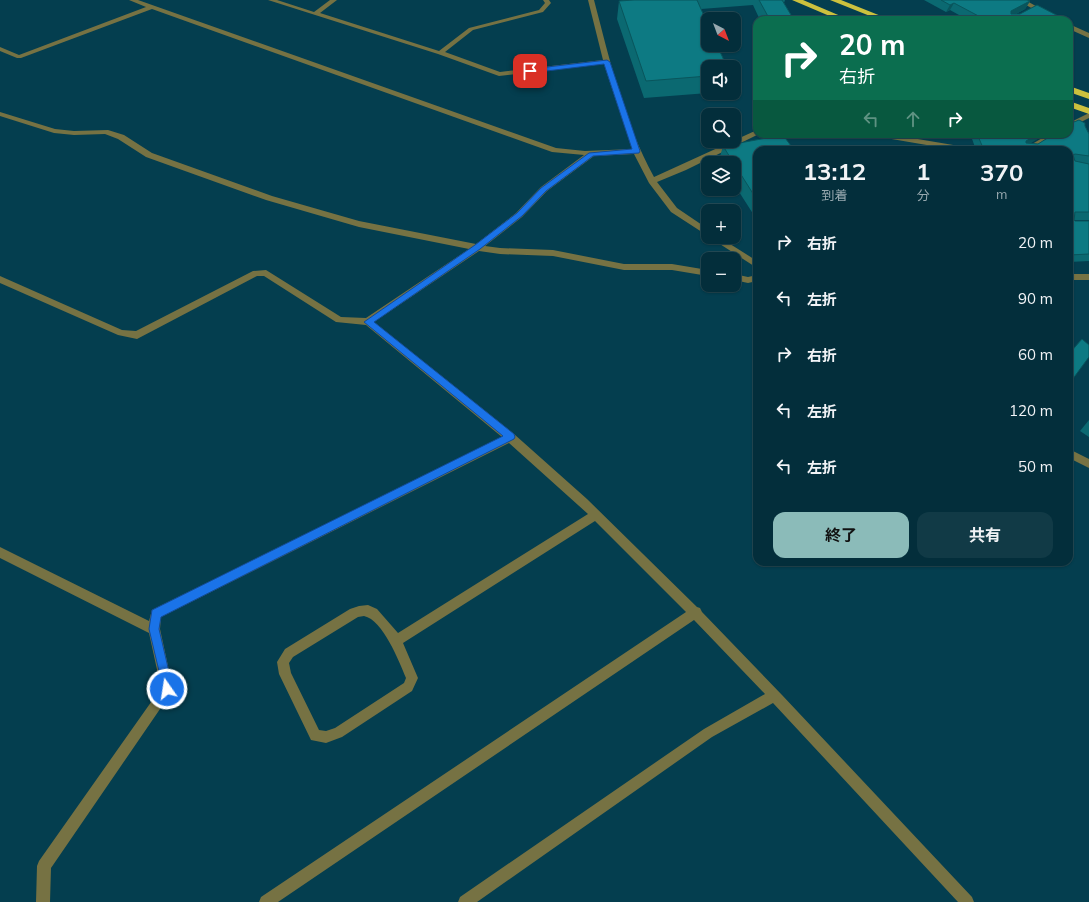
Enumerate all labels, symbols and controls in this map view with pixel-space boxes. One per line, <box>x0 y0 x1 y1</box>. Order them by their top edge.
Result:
north arrow <box>701 12 741 52</box>
map controls <box>701 12 741 292</box>
text: 20 m <box>839 27 905 62</box>
icon: right <box>773 32 825 84</box>
pin <box>513 54 547 88</box>
icon: arrive <box>519 60 541 82</box>
button: sound <box>701 60 741 100</box>
text: 右折 <box>839 65 875 88</box>
button: search <box>701 108 741 148</box>
icon: left <box>860 108 882 130</box>
icon: ahead <box>902 108 924 130</box>
icon: right <box>944 108 966 130</box>
button: layers <box>701 156 741 196</box>
text: 13:12 <box>803 156 866 186</box>
text: 1 <box>916 156 930 186</box>
text: 370 <box>980 157 1023 187</box>
text: m <box>996 186 1007 202</box>
text: 到着 <box>821 187 847 203</box>
text: 分 <box>917 187 930 203</box>
button: + <box>701 204 741 244</box>
icon: right <box>773 231 795 253</box>
text: 20 m <box>1018 233 1053 252</box>
text: 右折 <box>807 234 837 253</box>
button: − <box>701 252 741 292</box>
icon: left <box>773 287 795 309</box>
text: 90 m <box>1018 289 1053 308</box>
text: 左折 <box>807 290 837 309</box>
icon: right <box>773 343 795 365</box>
text: 60 m <box>1018 345 1053 364</box>
text: 右折 <box>807 346 837 365</box>
icon: left <box>773 399 795 421</box>
text: 120 m <box>1009 401 1053 420</box>
text: 左折 <box>807 402 837 421</box>
icon: left <box>773 455 795 477</box>
text: 50 m <box>1018 457 1053 476</box>
text: 左折 <box>807 458 837 477</box>
button: 終了 <box>773 512 909 558</box>
button: 共有 <box>917 512 1053 558</box>
position arrow <box>146 668 188 710</box>

